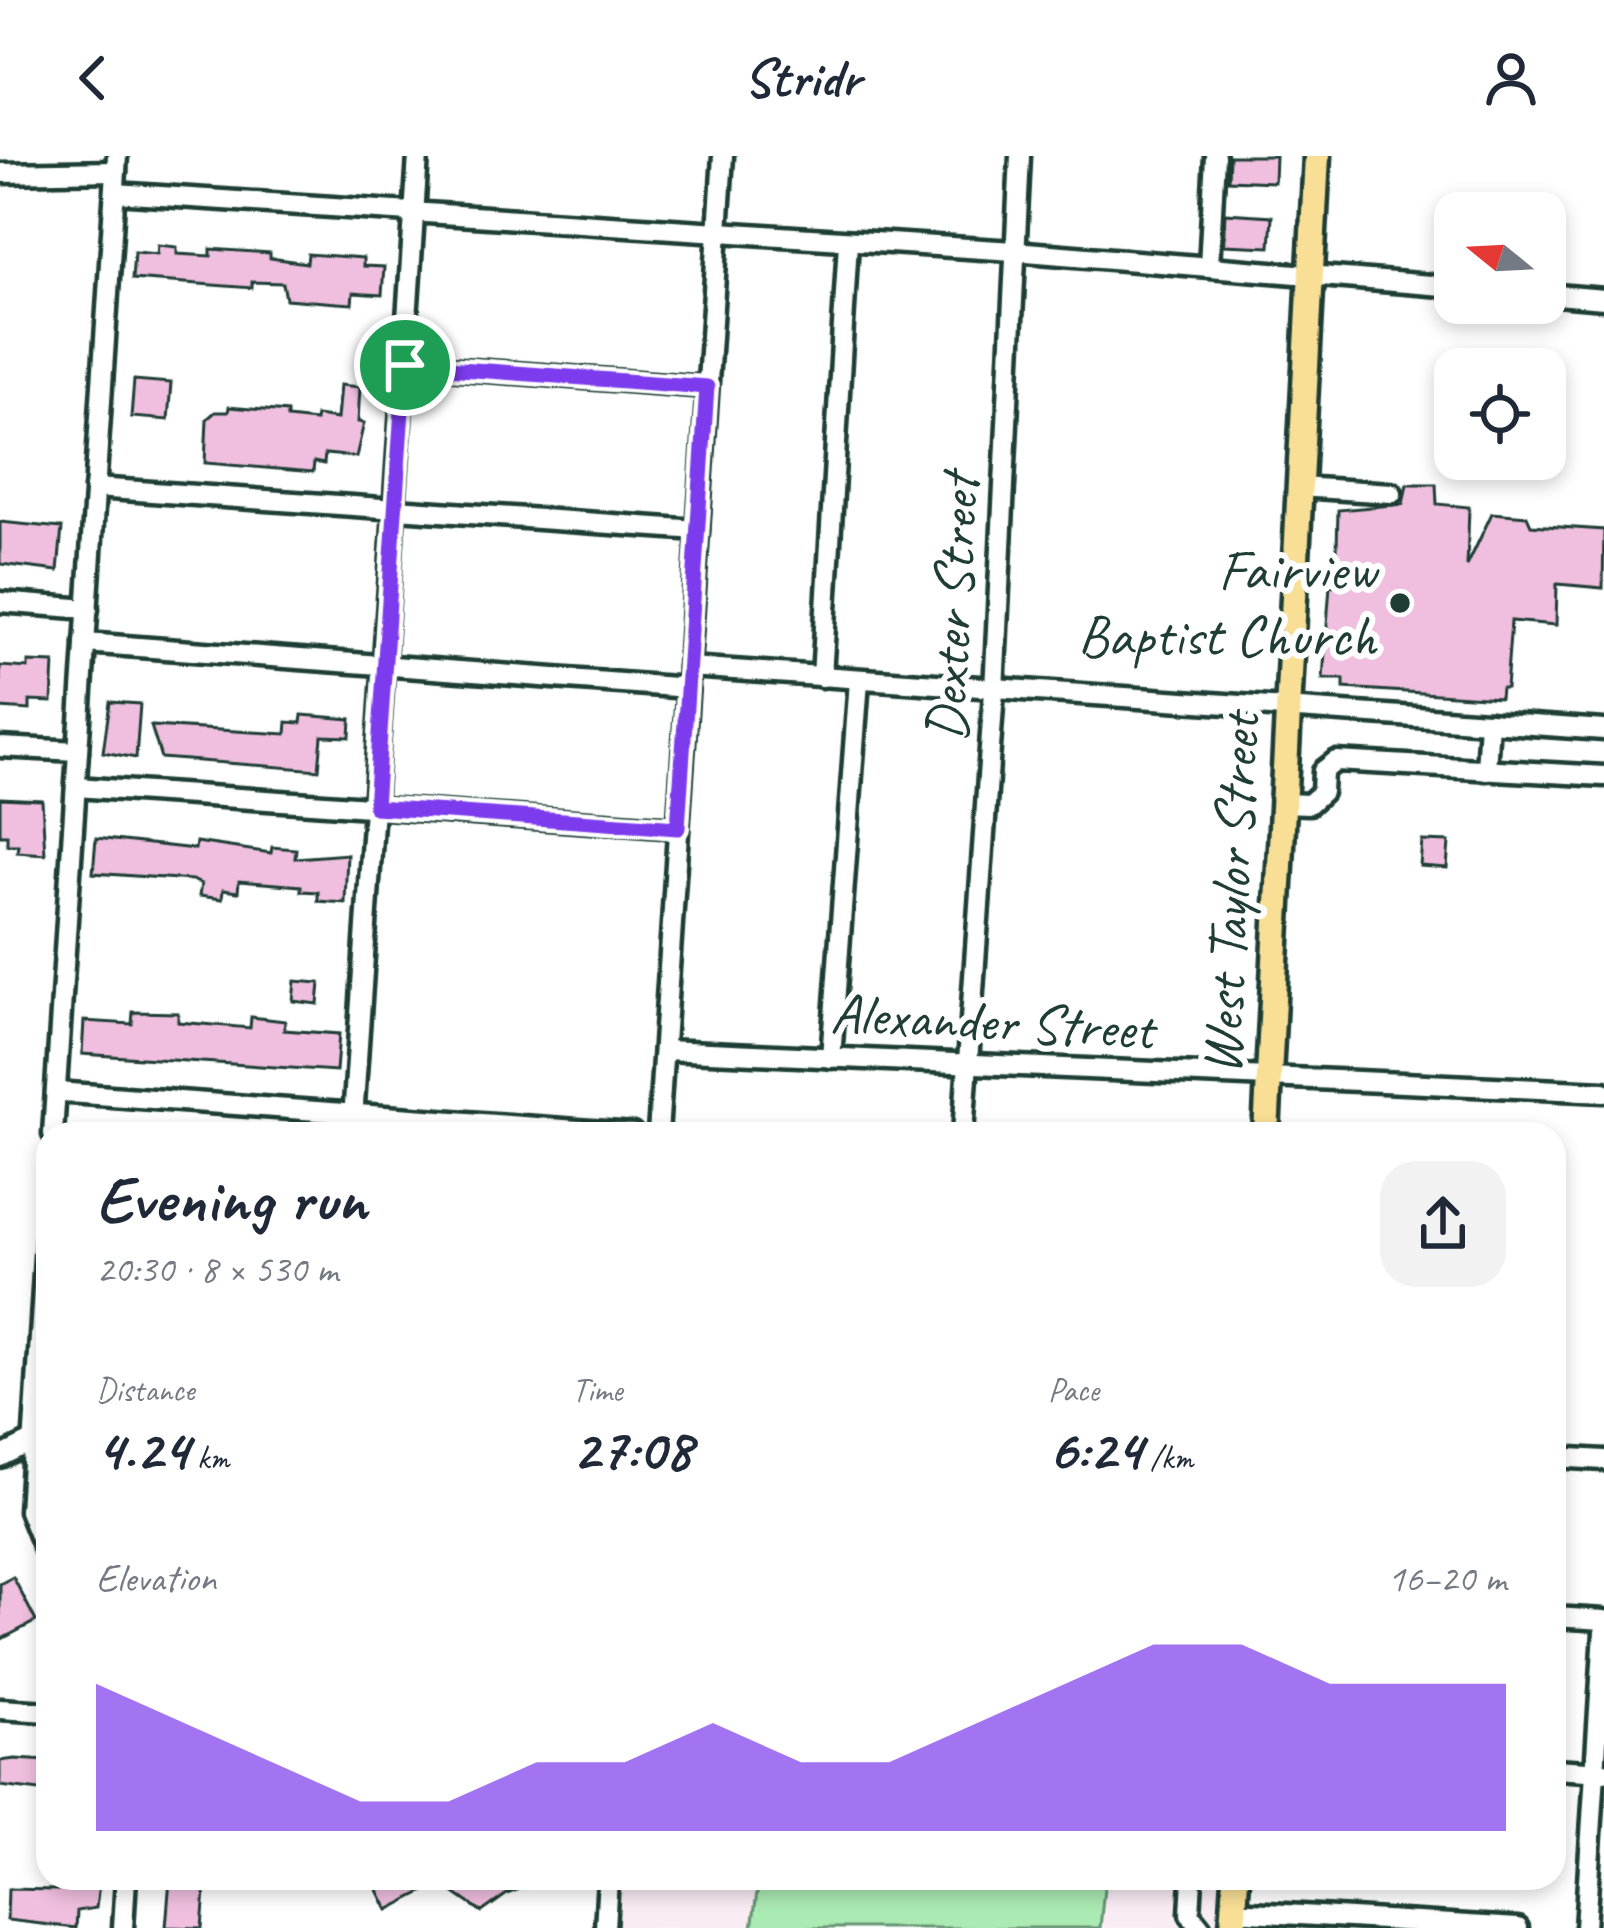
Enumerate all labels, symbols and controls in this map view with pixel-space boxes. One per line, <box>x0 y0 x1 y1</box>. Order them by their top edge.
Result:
text: Stridr <box>744 44 860 112</box>
icon: back <box>60 45 126 111</box>
icon: person <box>1478 45 1544 111</box>
north arrow <box>1434 192 1566 324</box>
map controls <box>1434 192 1566 480</box>
pin <box>354 314 456 416</box>
icon: arrive <box>372 332 438 398</box>
button: locate <box>1434 348 1566 480</box>
street label: Dexter Street <box>909 465 995 743</box>
place label: Fairview Baptist Church <box>1078 534 1380 672</box>
marker: Fairview Baptist Church <box>1387 590 1413 616</box>
street label: West Taylor Street <box>1185 707 1276 1076</box>
street label: Alexander Street <box>829 977 1160 1066</box>
text: Evening run <box>96 1158 366 1241</box>
button: share <box>1380 1161 1506 1287</box>
text: 20:30 · 8 × 530 m <box>96 1245 338 1294</box>
text: Distance <box>96 1369 194 1411</box>
text: Time <box>572 1369 623 1411</box>
text: Pace <box>1048 1369 1099 1411</box>
text: 4.24 <box>96 1411 189 1487</box>
text: 27:08 <box>572 1411 692 1487</box>
text: 6:24 <box>1048 1411 1142 1487</box>
text: km <box>189 1437 229 1479</box>
text: /km <box>1142 1437 1193 1479</box>
text: Elevation <box>96 1554 216 1603</box>
text: 16–20 m <box>1387 1554 1506 1603</box>

